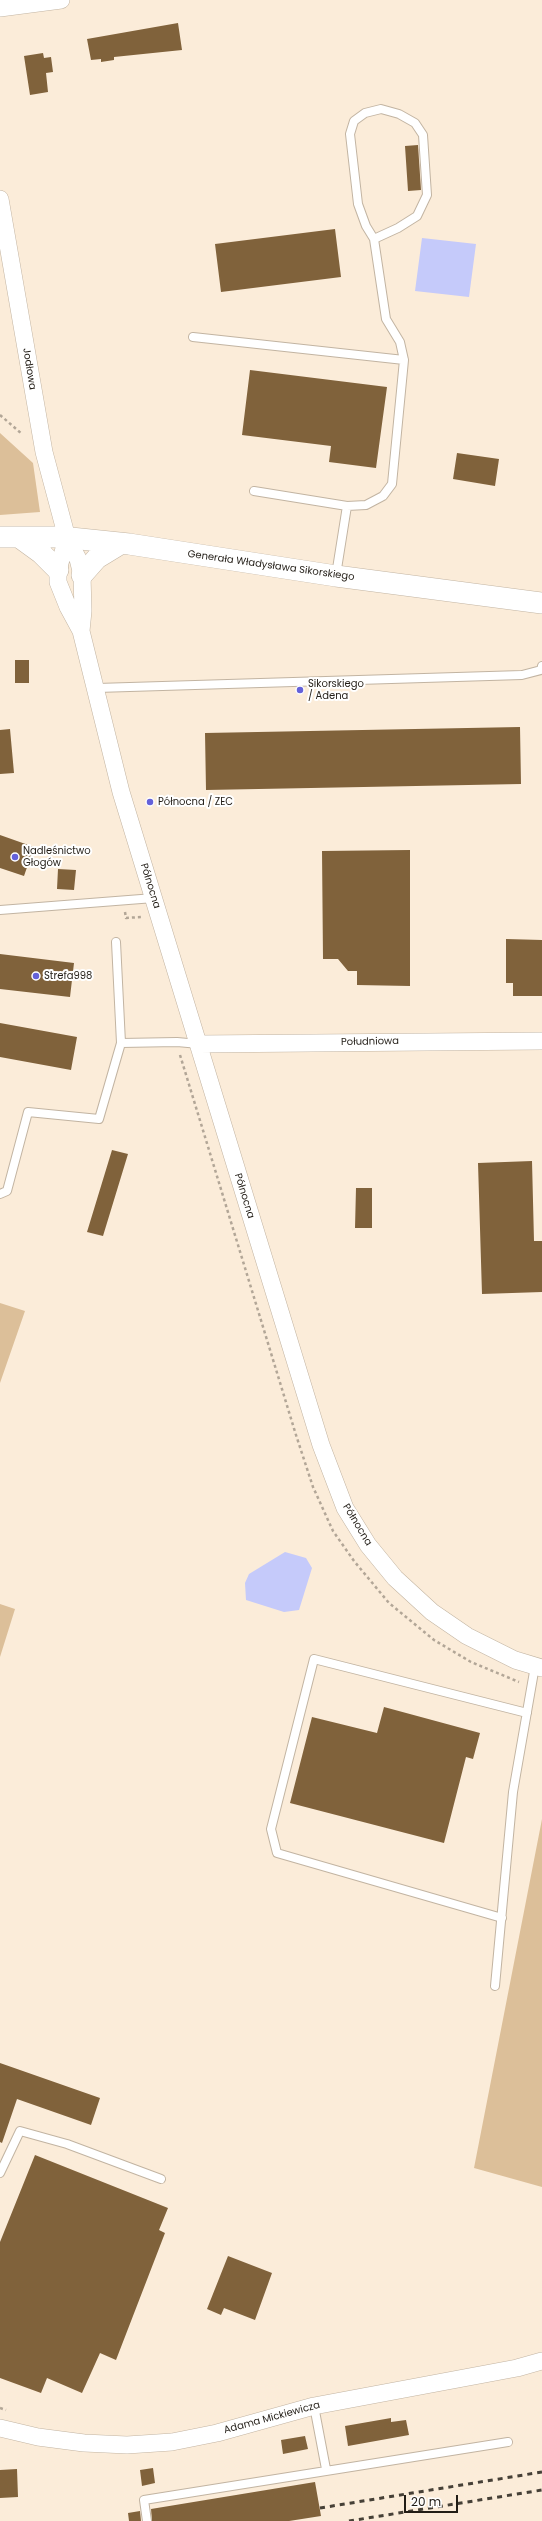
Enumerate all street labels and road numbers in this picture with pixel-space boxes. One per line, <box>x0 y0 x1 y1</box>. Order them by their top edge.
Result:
street label: Jodłowa <box>20 347 38 391</box>
street label: Generała Władysława Sikorskiego <box>187 548 355 584</box>
street label: Północna <box>137 862 163 910</box>
street label: Południowa <box>341 1035 399 1049</box>
street label: Północna <box>231 1172 257 1220</box>
street label: Północna <box>340 1502 374 1548</box>
street label: Adama Mickiewicza <box>223 2399 321 2437</box>

